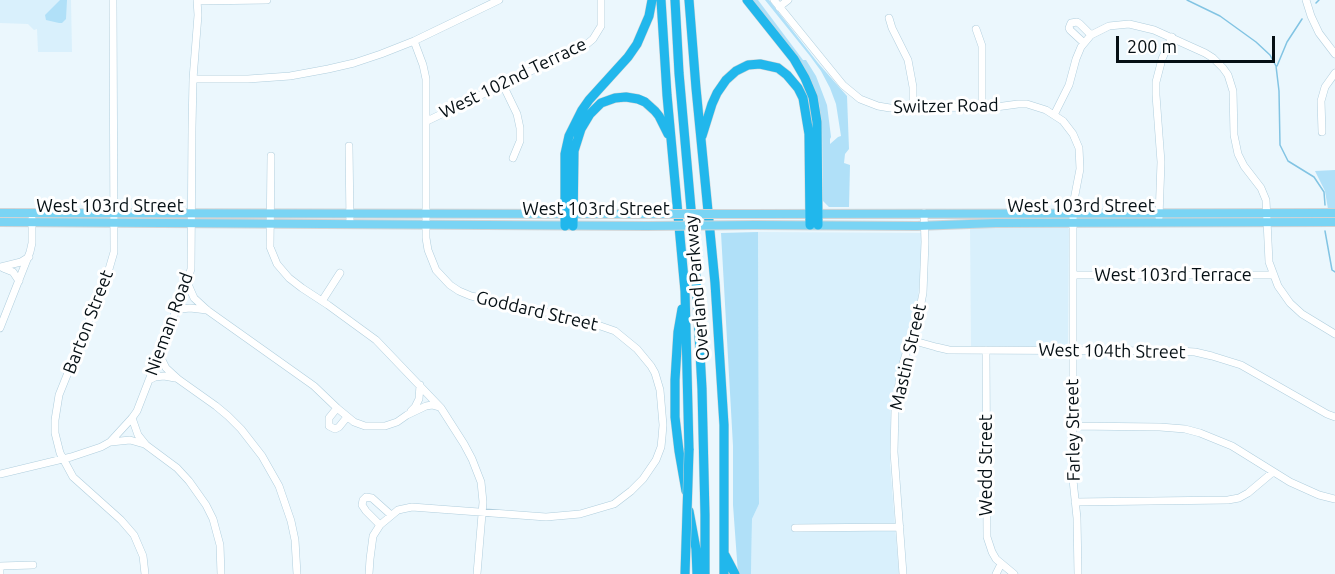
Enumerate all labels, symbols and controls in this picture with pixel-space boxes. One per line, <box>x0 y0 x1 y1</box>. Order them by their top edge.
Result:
scale bar <box>1119 24 1278 62</box>
street label: West 102nd Terrace <box>436 33 590 123</box>
text: 200 m <box>1127 36 1177 56</box>
street label: Switzer Road <box>893 94 999 118</box>
street label: West 103rd Street <box>36 195 184 217</box>
street label: West 103rd Street <box>1007 195 1155 217</box>
street label: West 103rd Street <box>522 198 670 220</box>
street label: Overland Parkway <box>680 214 714 362</box>
street label: West 103rd Terrace <box>1094 264 1252 286</box>
street label: Barton Street <box>58 267 118 377</box>
street label: Nieman Road <box>140 270 198 378</box>
street label: Goddard Street <box>474 286 600 336</box>
street label: Mastin Street <box>885 302 931 412</box>
street label: West 104th Street <box>1038 339 1186 363</box>
street label: Farley Street <box>1061 379 1085 481</box>
street label: Wedd Street <box>975 414 997 516</box>

